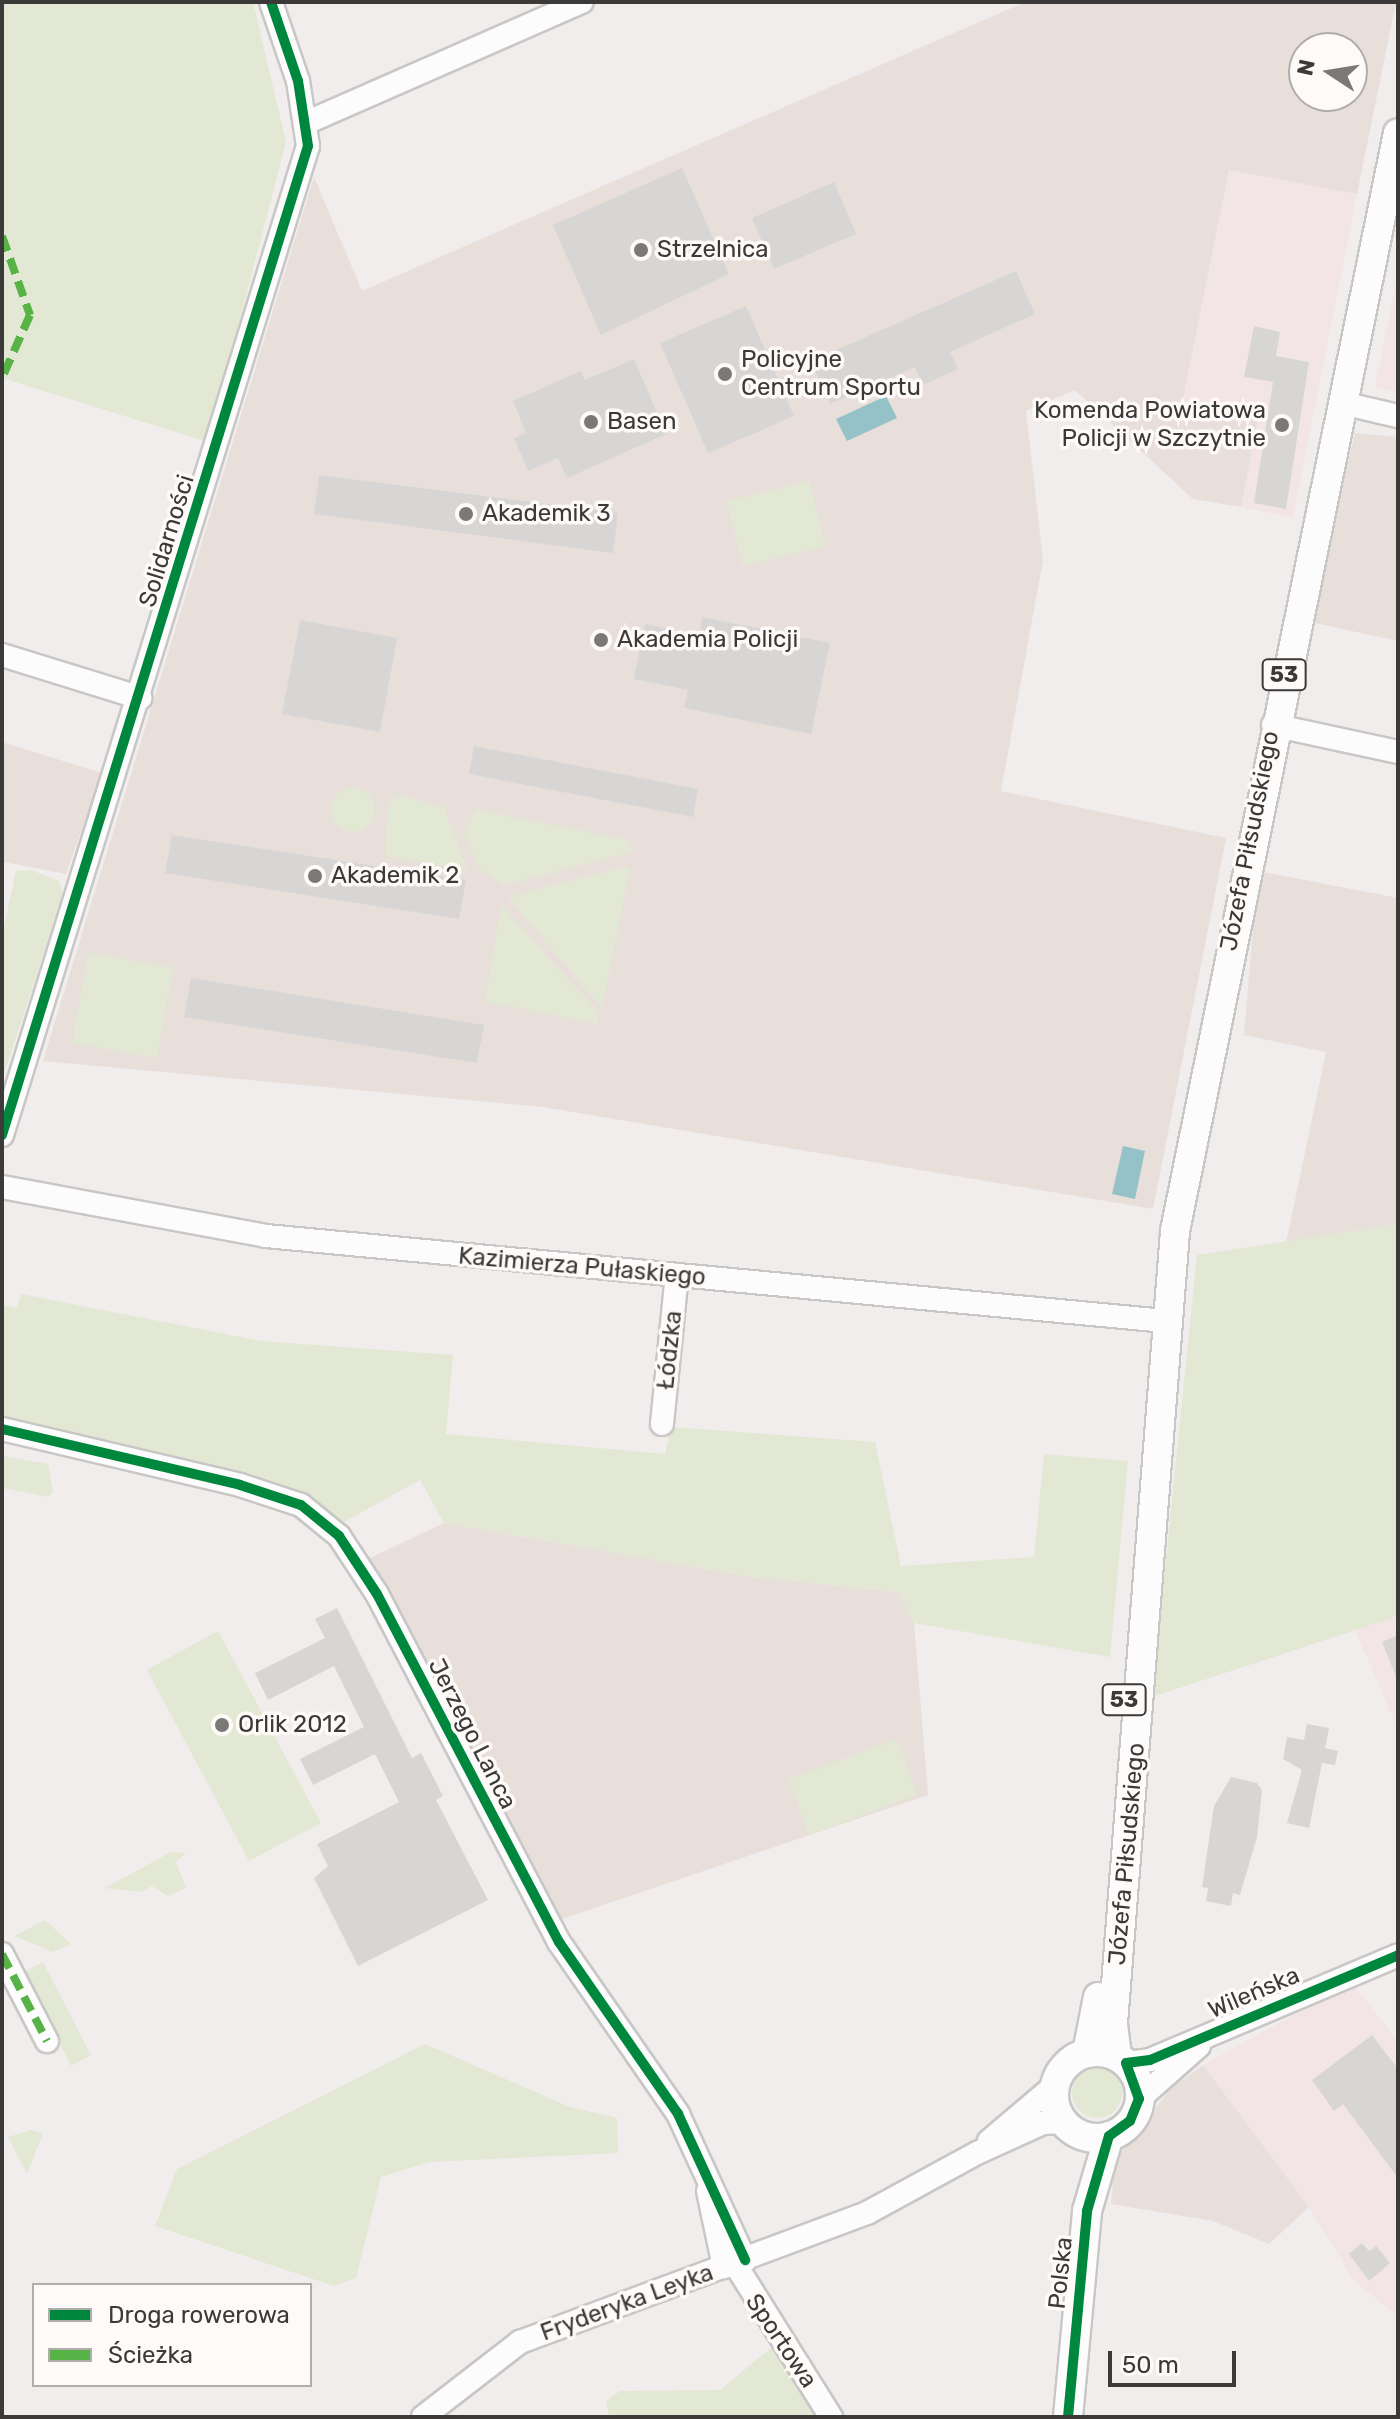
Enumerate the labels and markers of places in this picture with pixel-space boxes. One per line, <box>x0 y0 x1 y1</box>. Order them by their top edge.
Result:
place label: Strzelnica <box>657 236 769 264</box>
marker: Strzelnica <box>632 241 650 259</box>
place label: Policyjne Centrum Sportu <box>741 346 921 402</box>
marker: Policyjne Centrum Sportu <box>716 365 734 383</box>
place label: Komenda Powiatowa Policji w Szczytnie <box>1034 397 1266 453</box>
place label: Basen <box>607 408 677 436</box>
marker: Basen <box>582 413 600 431</box>
marker: Komenda Powiatowa Policji w Szczytnie <box>1273 416 1291 434</box>
place label: Akademik 3 <box>482 500 611 528</box>
marker: Akademik 3 <box>457 505 475 523</box>
place label: Akademia Policji <box>617 626 798 654</box>
marker: Akademia Policji <box>592 631 610 649</box>
place label: Akademik 2 <box>331 862 460 890</box>
marker: Akademik 2 <box>306 867 324 885</box>
place label: Orlik 2012 <box>238 1711 347 1739</box>
marker: Orlik 2012 <box>213 1716 231 1734</box>

